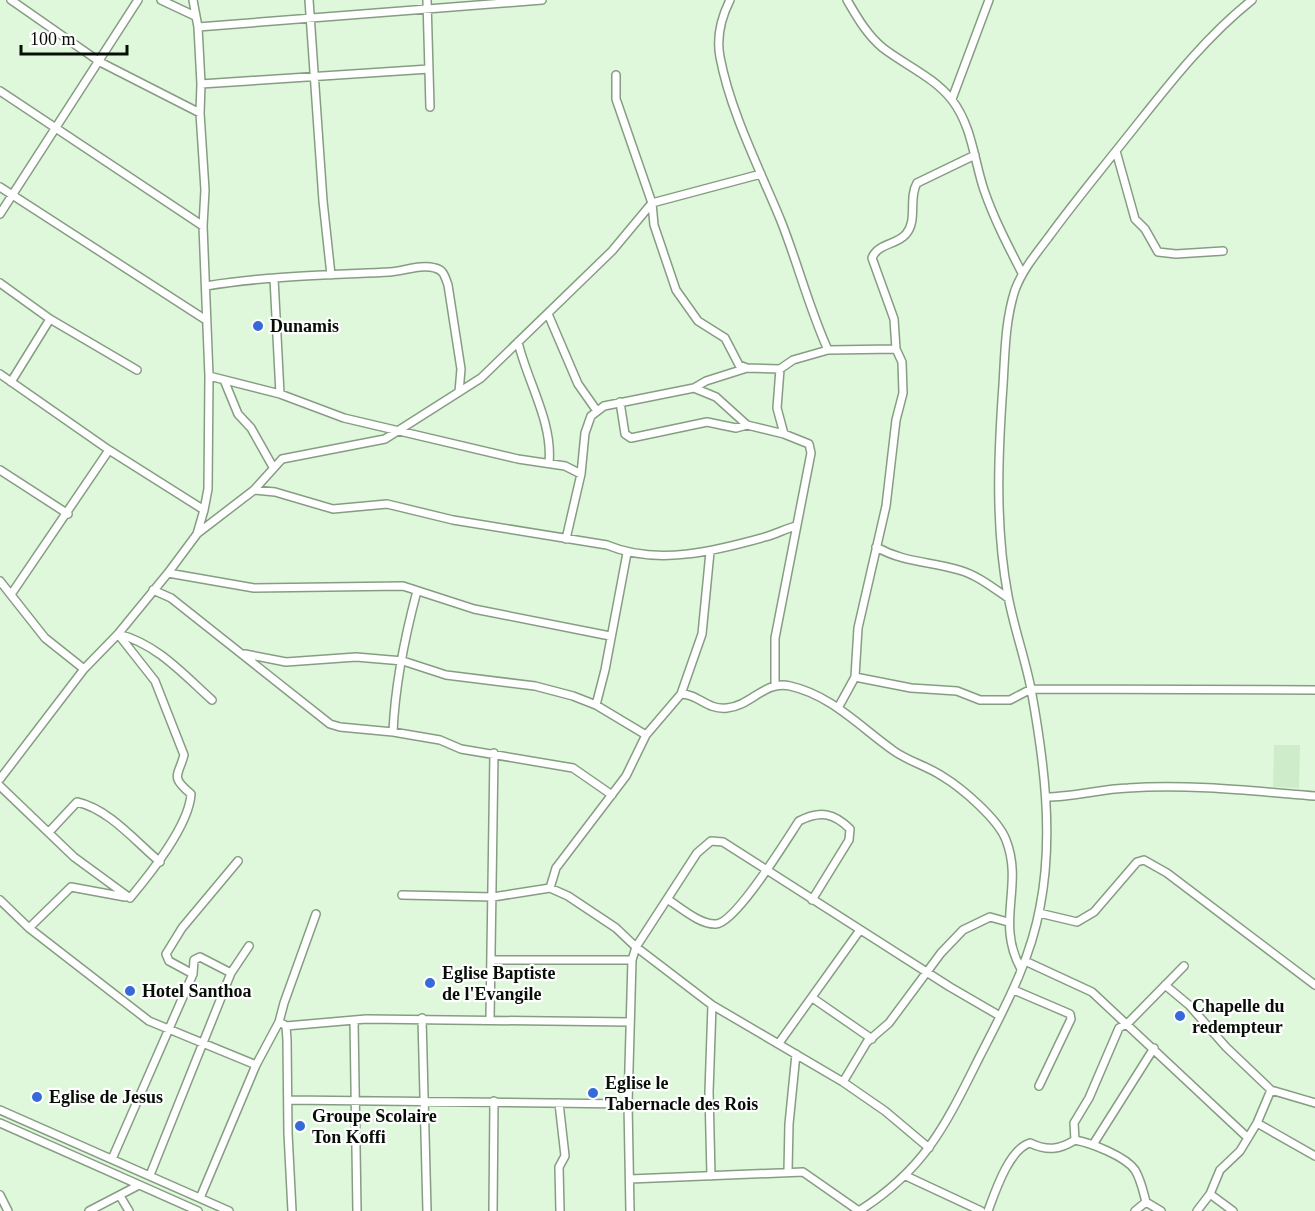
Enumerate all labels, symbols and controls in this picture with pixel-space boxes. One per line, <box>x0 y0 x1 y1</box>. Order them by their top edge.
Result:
scale bar <box>21 18 128 56</box>
text: 100 m <box>30 29 76 49</box>
place label: Dunamis <box>270 316 339 336</box>
marker: Dunamis <box>251 319 265 333</box>
place label: Eglise Baptiste de l'Evangile <box>442 963 556 1004</box>
marker: Eglise Baptiste de l'Evangile <box>423 976 437 990</box>
place label: Hotel Santhoa <box>142 981 252 1001</box>
marker: Hotel Santhoa <box>123 984 137 998</box>
place label: Chapelle du redempteur <box>1192 996 1285 1037</box>
marker: Chapelle du redempteur <box>1173 1009 1187 1023</box>
place label: Eglise le Tabernacle des Rois <box>605 1073 758 1114</box>
marker: Eglise le Tabernacle des Rois <box>586 1086 600 1100</box>
place label: Eglise de Jesus <box>49 1087 163 1107</box>
marker: Eglise de Jesus <box>30 1090 44 1104</box>
place label: Groupe Scolaire Ton Koffi <box>312 1106 437 1147</box>
marker: Groupe Scolaire Ton Koffi <box>293 1119 307 1133</box>

